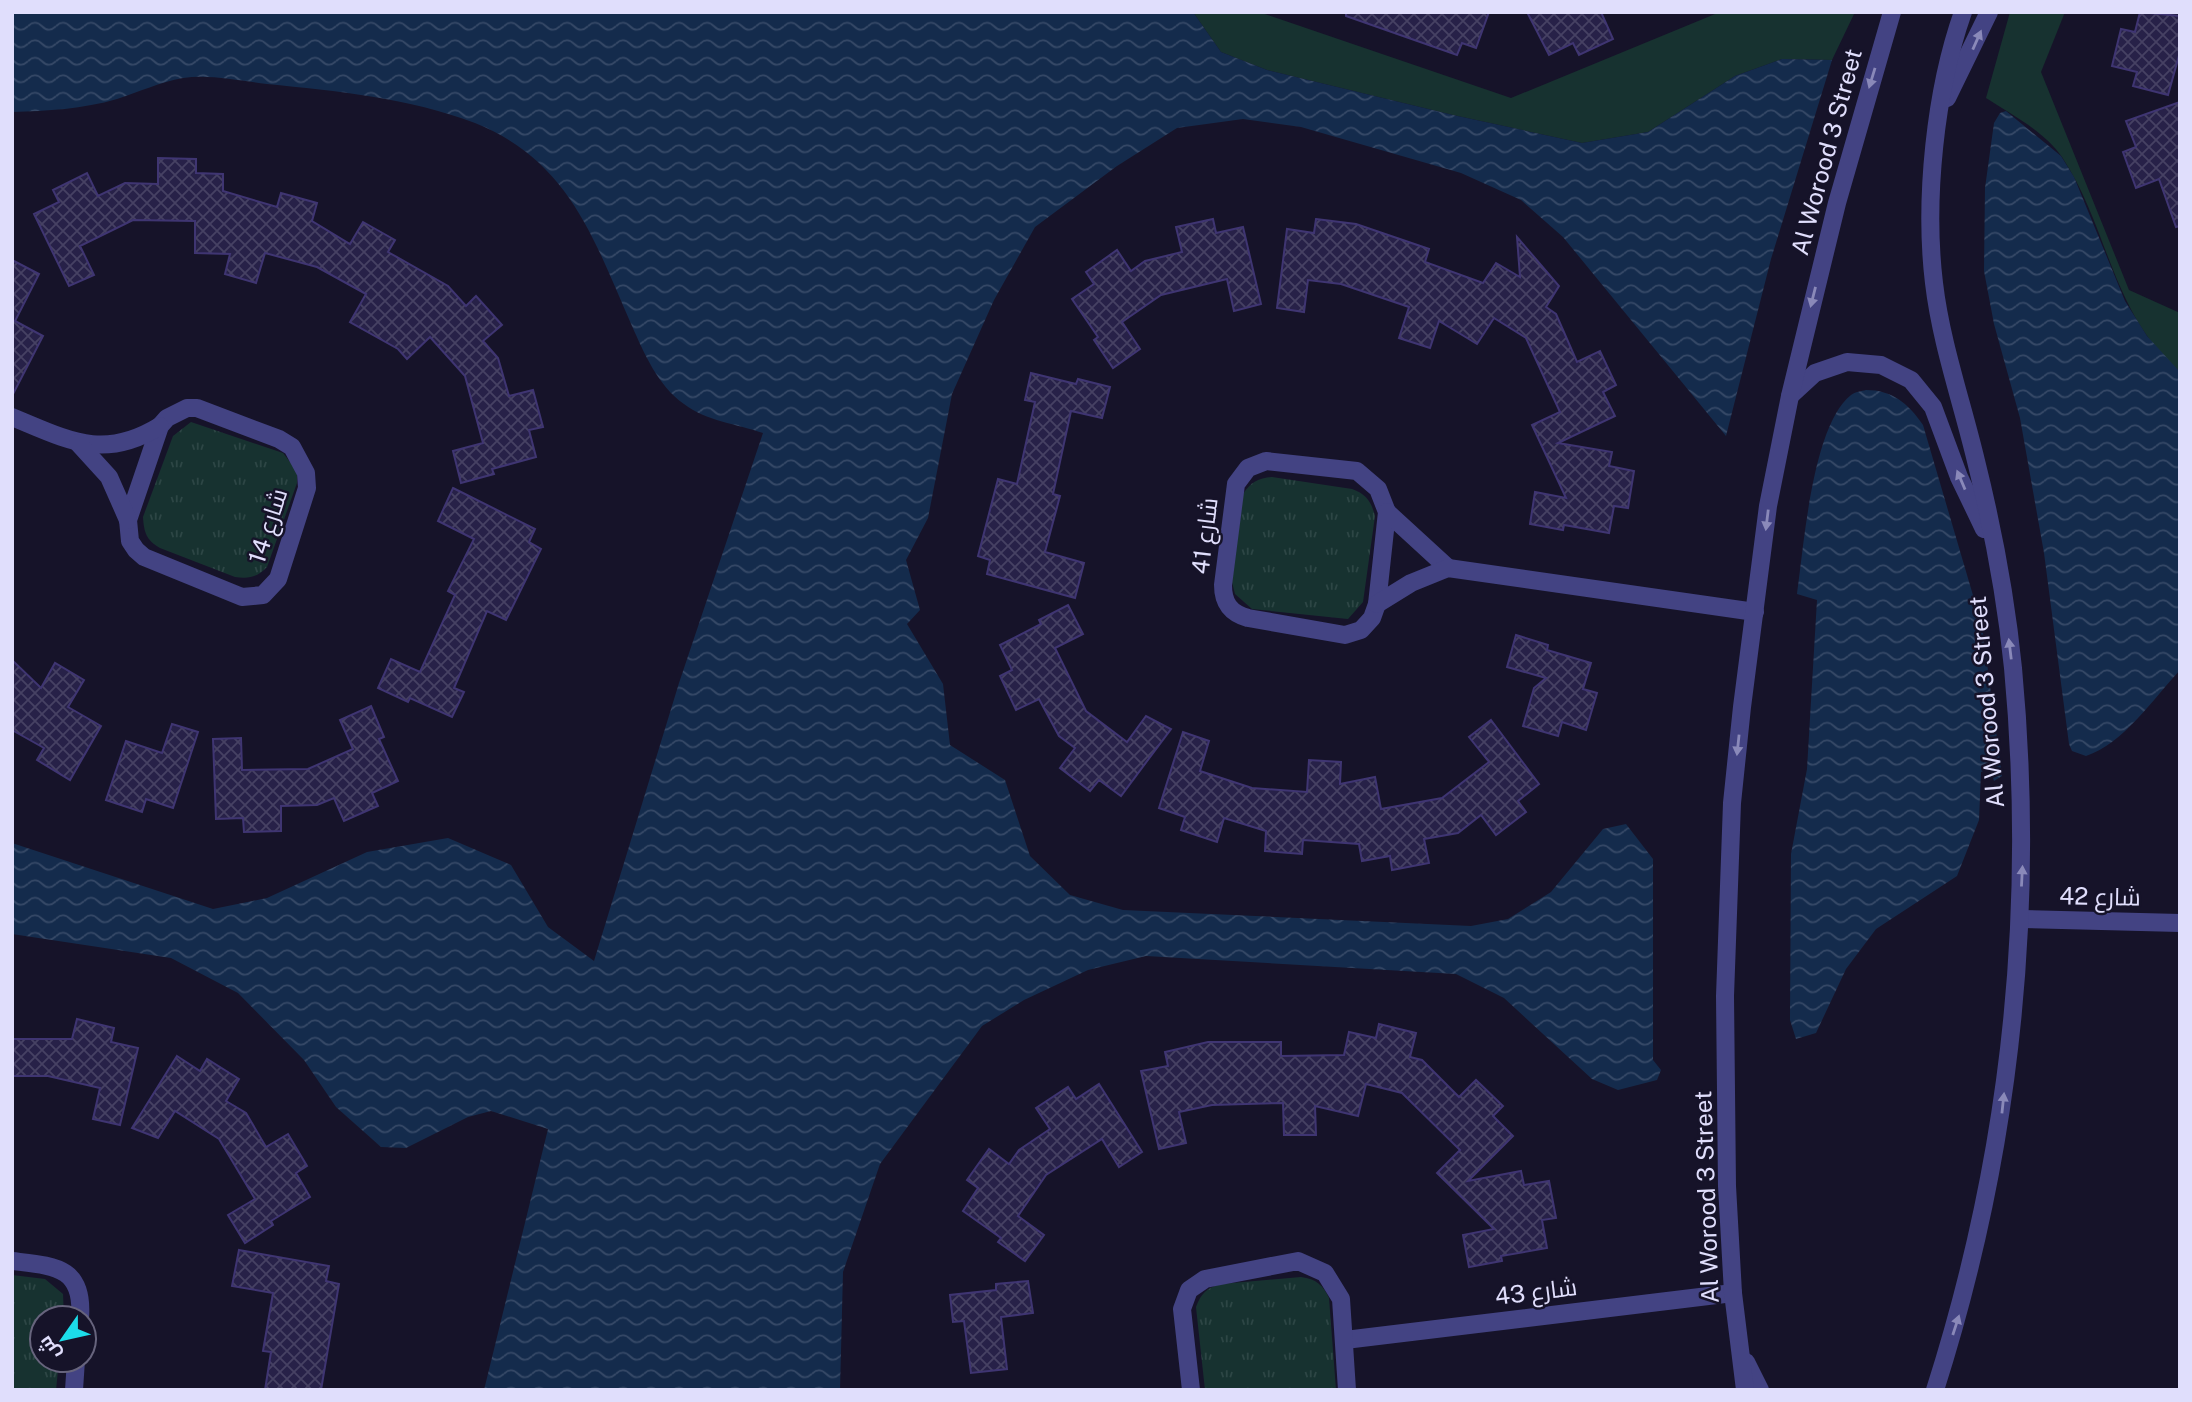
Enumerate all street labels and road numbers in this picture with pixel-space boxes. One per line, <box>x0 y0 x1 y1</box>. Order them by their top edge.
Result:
street label: Al Worood 3 Street <box>1785 45 1867 258</box>
street label: شارع 14 <box>242 485 295 568</box>
street label: شارع 41 <box>1185 496 1226 576</box>
street label: Al Worood 3 Street <box>1963 595 2009 809</box>
street label: شارع 42 <box>2059 881 2141 914</box>
street label: Al Worood 3 Street <box>1688 1090 1724 1304</box>
street label: شارع 43 <box>1493 1272 1579 1313</box>

